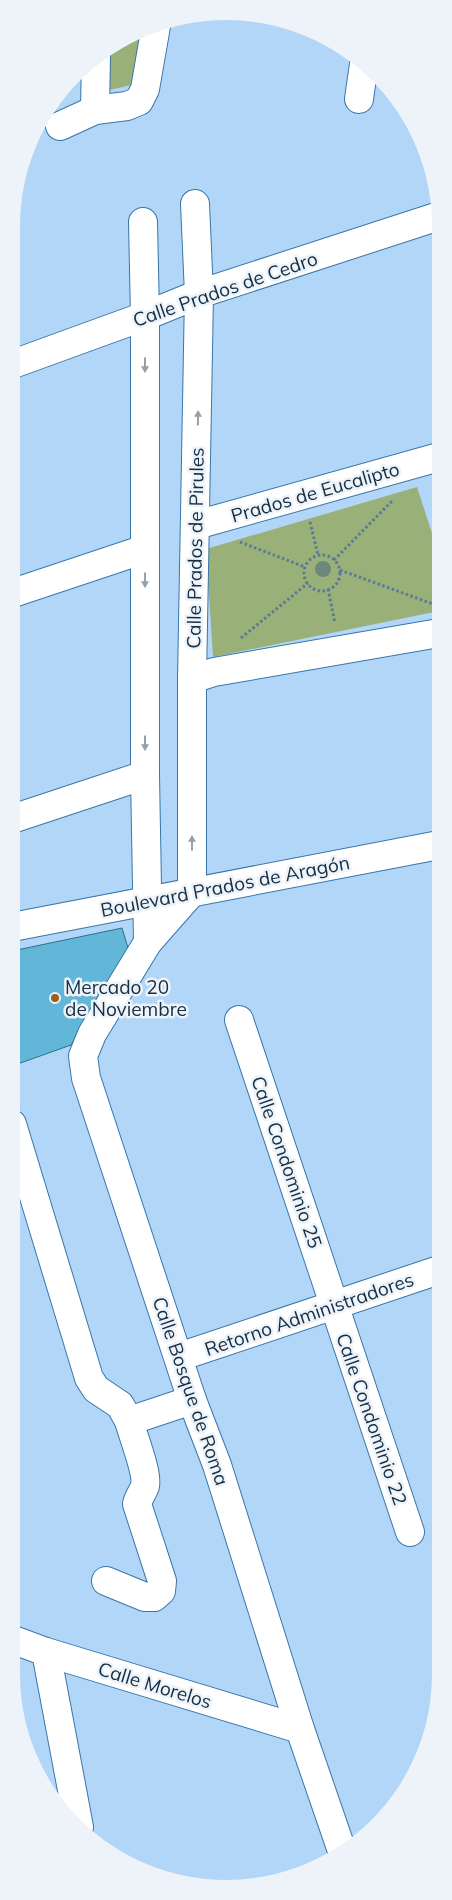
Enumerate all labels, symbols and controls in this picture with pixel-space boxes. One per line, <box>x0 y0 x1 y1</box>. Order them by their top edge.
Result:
street label: Calle Prados de Cedro <box>129 246 321 332</box>
one-way arrow <box>141 357 149 373</box>
one-way arrow <box>194 410 202 426</box>
street label: Calle Prados de Pirules <box>181 447 209 649</box>
street label: Prados de Eucalipto <box>228 456 402 528</box>
one-way arrow <box>141 572 149 588</box>
one-way arrow <box>141 735 149 751</box>
one-way arrow <box>188 835 196 851</box>
street label: Boulevard Prados de Aragón <box>98 850 352 922</box>
place label: Mercado 20 de Noviembre <box>65 975 187 1021</box>
marker: Mercado 20 de Noviembre <box>49 992 61 1004</box>
street label: Calle Condominio 25 <box>246 1073 328 1251</box>
street label: Retorno Administradores <box>201 1267 417 1361</box>
street label: Calle Bosque de Roma <box>147 1294 235 1488</box>
street label: Calle Condominio 22 <box>331 1330 413 1508</box>
street label: Calle Morelos <box>95 1656 215 1714</box>

